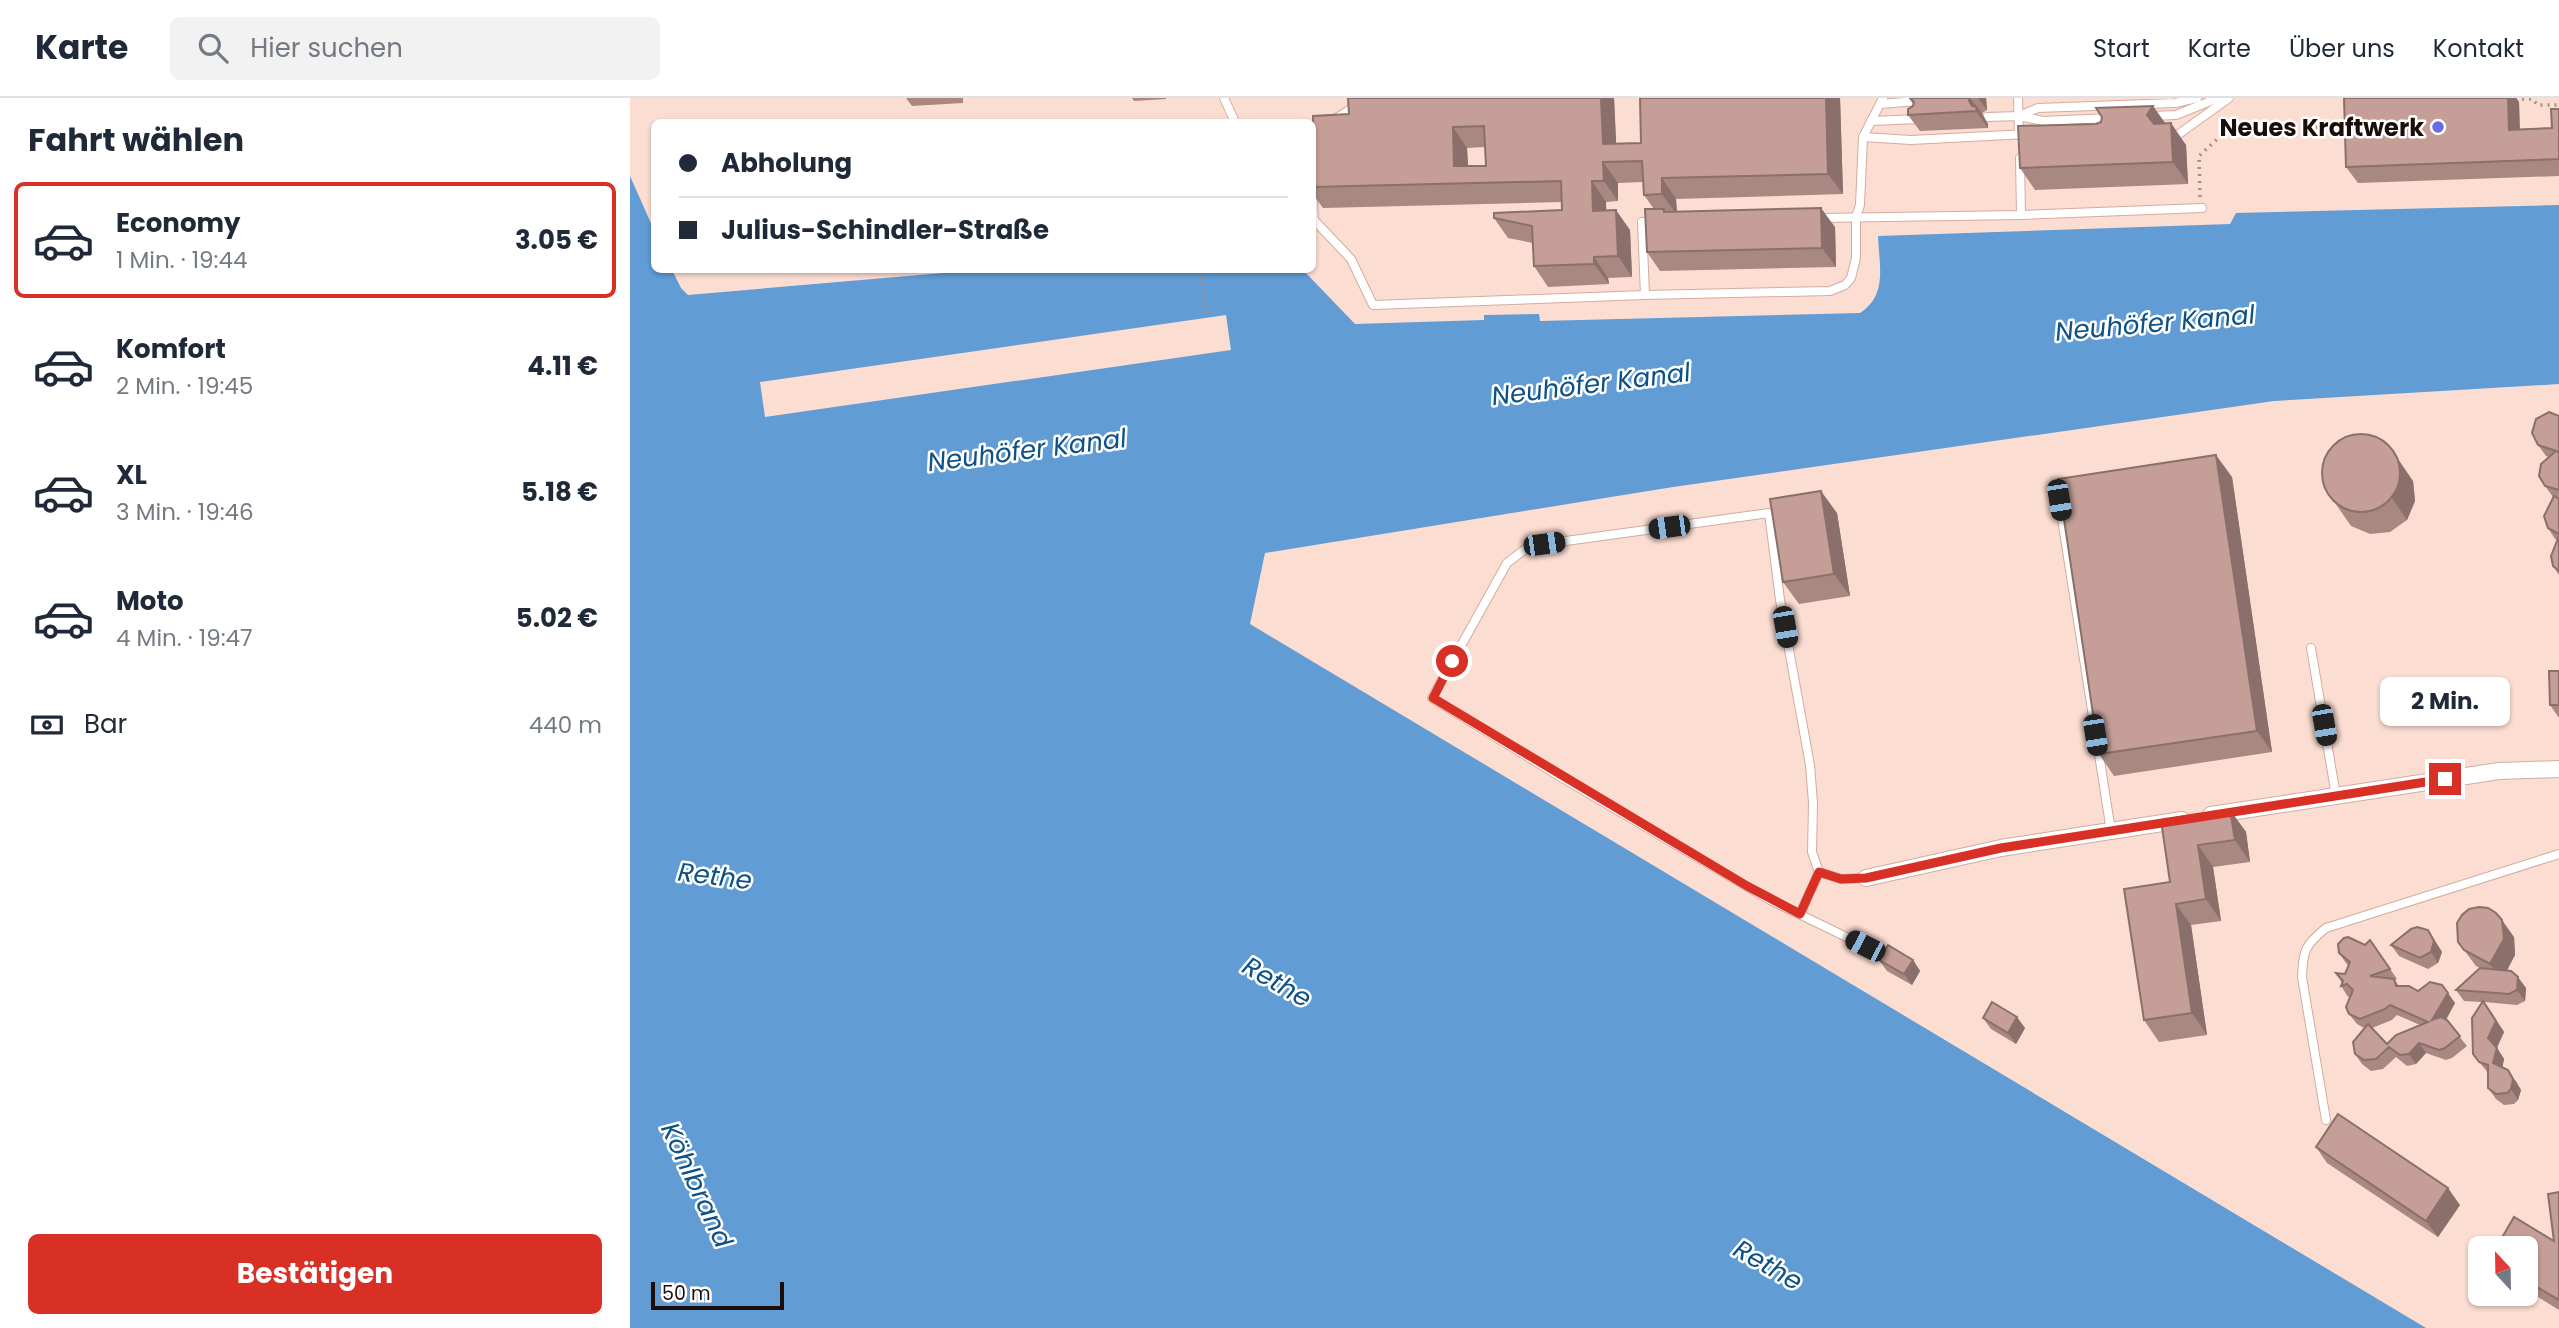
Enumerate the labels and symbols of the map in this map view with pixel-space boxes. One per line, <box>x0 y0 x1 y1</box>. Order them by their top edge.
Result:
place label: Neues Kraftwerk <box>2219 111 2424 144</box>
marker: Neues Kraftwerk <box>2430 119 2446 135</box>
water label: Neuhöfer Kanal <box>2054 296 2257 350</box>
water label: Neuhöfer Kanal <box>1489 354 1693 414</box>
water label: Neuhöfer Kanal <box>925 420 1129 480</box>
car <box>2046 478 2073 522</box>
car <box>1647 514 1692 540</box>
car <box>1522 531 1567 557</box>
car <box>1772 604 1799 650</box>
route start <box>1436 645 1468 677</box>
callout: 2 Min. <box>2380 678 2510 726</box>
car <box>2311 702 2338 748</box>
car <box>2082 713 2109 757</box>
route end <box>2429 763 2461 795</box>
water label: Rethe <box>676 854 754 898</box>
car <box>1842 927 1889 965</box>
water label: Rethe <box>1236 948 1318 1016</box>
water label: Köhlbrand <box>652 1117 742 1254</box>
water label: Rethe <box>1727 1231 1809 1299</box>
north arrow <box>2468 1236 2538 1306</box>
scale bar <box>651 1279 784 1311</box>

